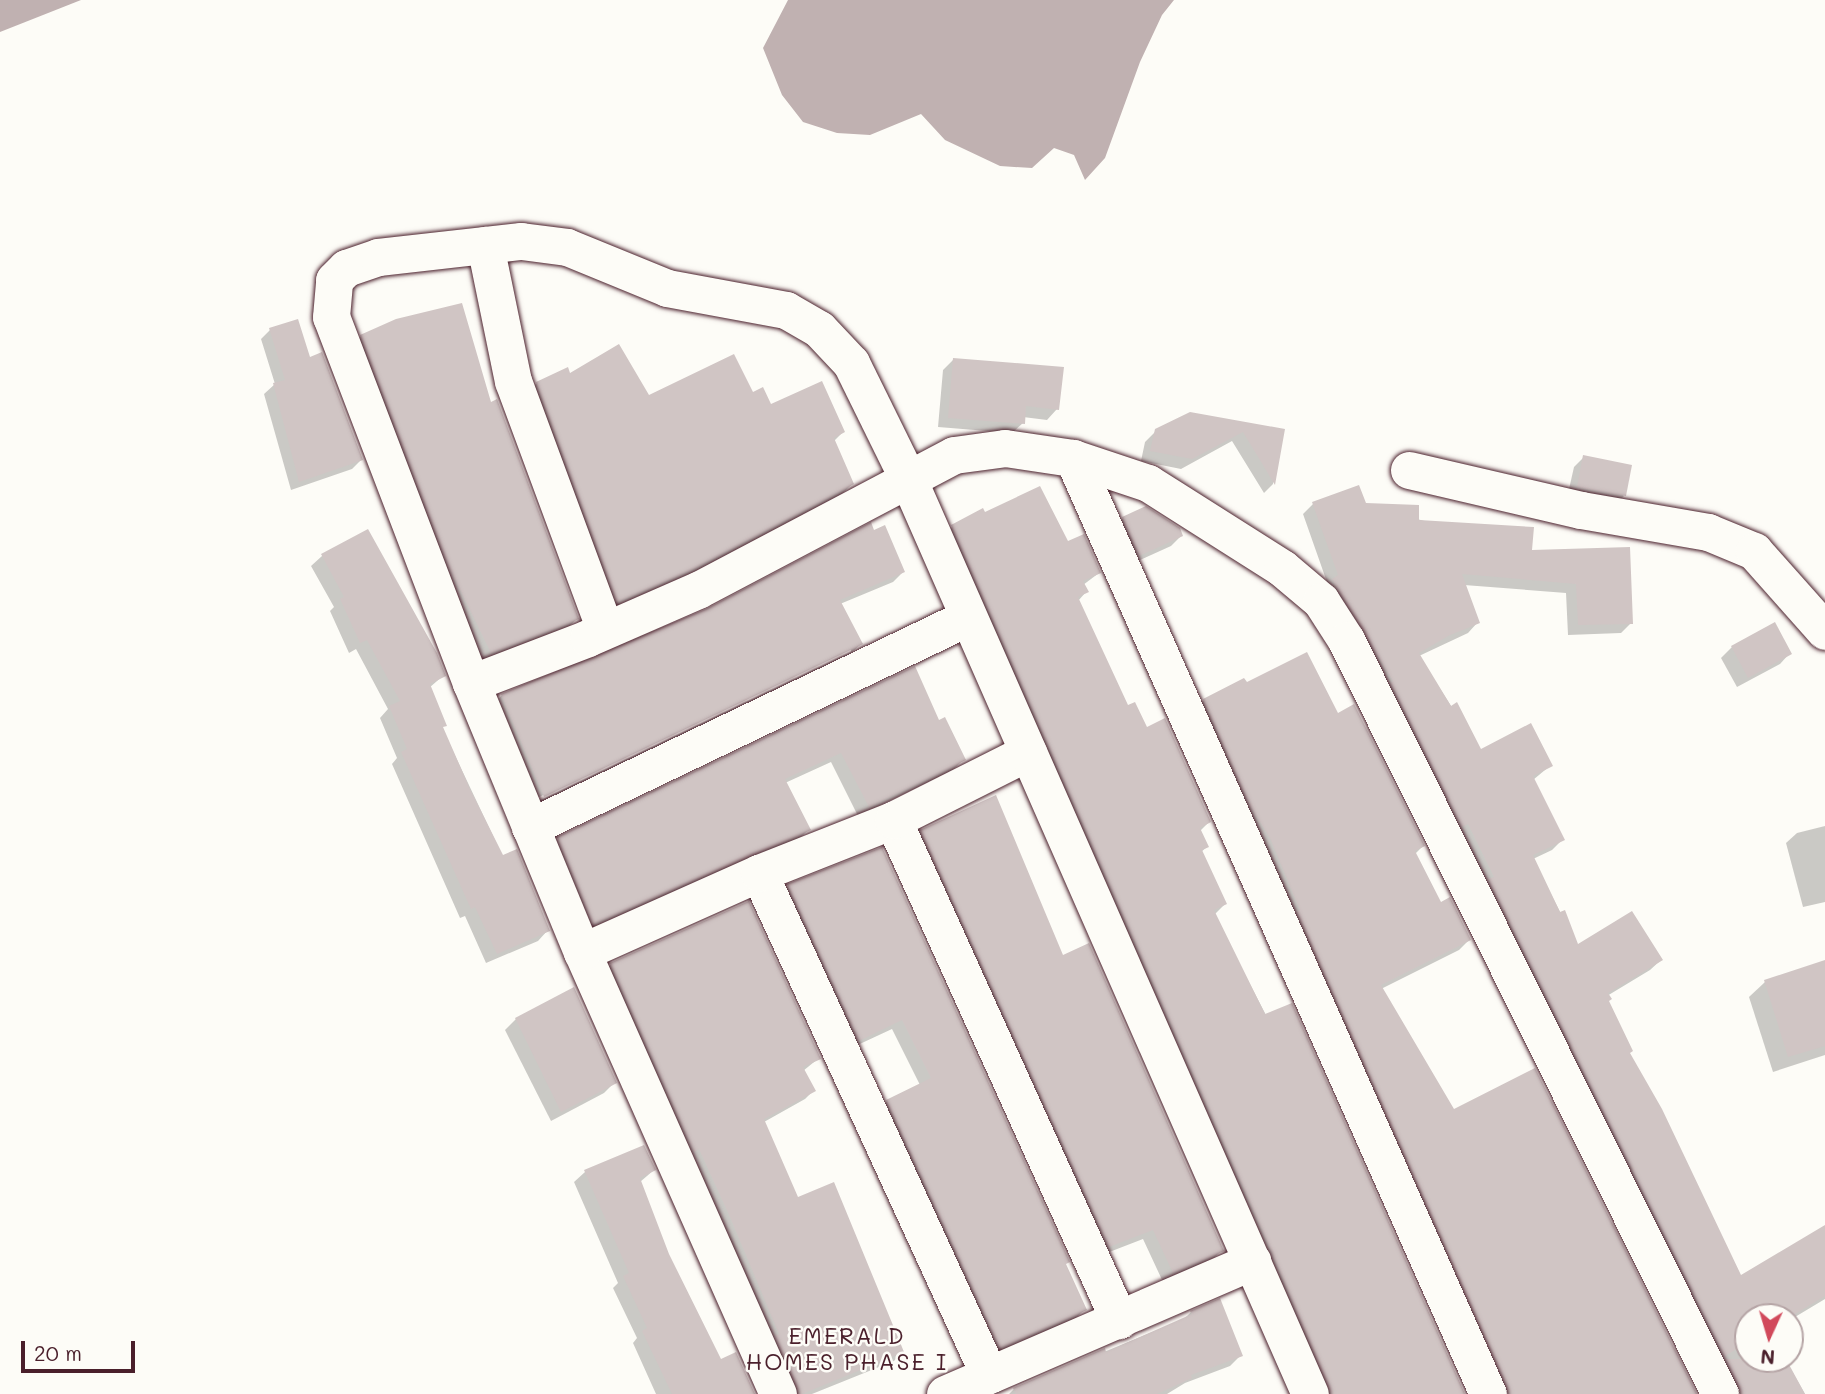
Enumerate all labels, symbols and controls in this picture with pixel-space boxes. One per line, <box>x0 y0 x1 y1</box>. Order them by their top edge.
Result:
north arrow <box>1734 1303 1804 1373</box>
district label: EMERALD HOMES PHASE I <box>747 1321 947 1375</box>
scale bar <box>24 1328 138 1372</box>
text: 20 m <box>34 1339 82 1366</box>
text: N <box>1760 1344 1776 1370</box>

